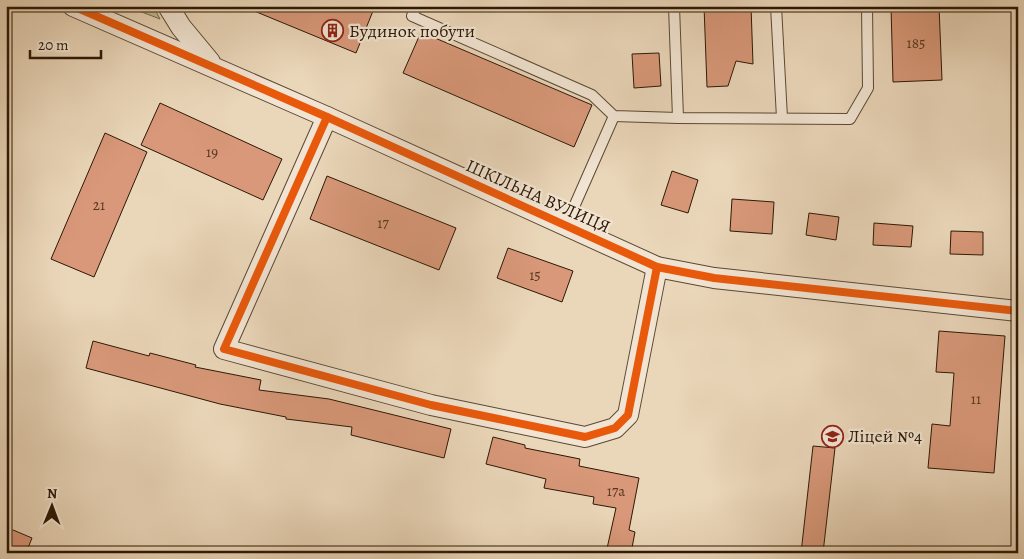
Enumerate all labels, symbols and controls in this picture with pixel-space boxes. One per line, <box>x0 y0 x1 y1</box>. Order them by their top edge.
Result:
building icon: Будинок побути <box>321 19 345 43</box>
place label: Будинок побути <box>349 19 475 43</box>
scale bar <box>30 28 101 60</box>
house number: 185 <box>907 33 925 53</box>
text: 20 m <box>38 35 69 55</box>
house number: 19 <box>206 142 218 162</box>
street label: ШКІЛЬНА ВУЛИЦЯ <box>462 153 614 239</box>
house number: 21 <box>93 195 105 215</box>
house number: 17 <box>377 213 389 233</box>
house number: 15 <box>529 265 541 285</box>
house number: 11 <box>971 389 981 409</box>
school or university icon: Ліцей №4 <box>820 424 844 448</box>
place label: Ліцей №4 <box>848 424 922 448</box>
house number: 17а <box>607 481 625 501</box>
north arrow <box>28 482 78 532</box>
text: N <box>47 484 57 503</box>

